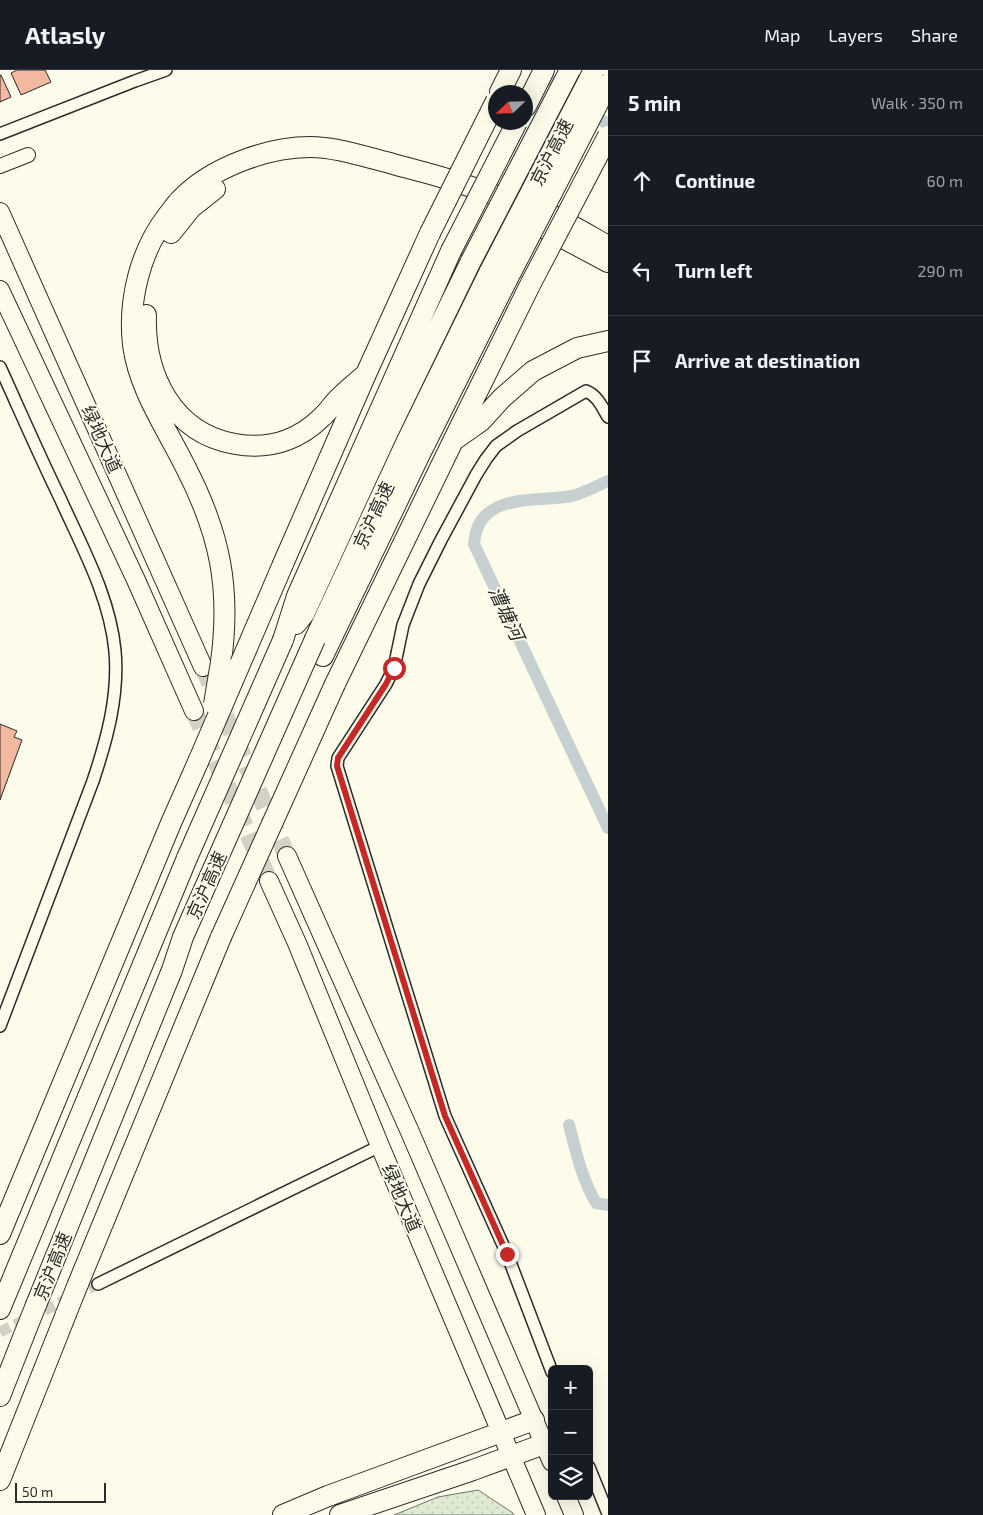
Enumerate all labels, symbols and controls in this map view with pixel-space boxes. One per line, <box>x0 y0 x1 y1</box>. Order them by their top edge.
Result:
text: Atlasly <box>25 20 105 49</box>
text: Map <box>764 24 800 46</box>
text: Layers <box>828 24 883 46</box>
text: Share <box>911 24 958 46</box>
north arrow <box>488 85 533 130</box>
text: 5 min <box>628 90 681 115</box>
text: Walk · 350 m <box>871 93 963 112</box>
street label: 京沪高速 <box>525 115 577 189</box>
icon: ahead <box>628 167 656 195</box>
text: Continue <box>675 169 755 192</box>
text: 60 m <box>927 171 963 190</box>
icon: left <box>628 257 656 285</box>
text: Turn left <box>675 259 752 282</box>
text: 290 m <box>918 261 963 280</box>
icon: arrive <box>628 347 656 375</box>
text: Arrive at destination <box>675 349 860 372</box>
street label: 绿地大道 <box>77 402 127 476</box>
street label: 京沪高速 <box>348 478 398 552</box>
water label: 漕塘河 <box>485 582 531 647</box>
route start <box>383 657 406 680</box>
street label: 京沪高速 <box>181 848 231 922</box>
street label: 绿地大道 <box>378 1161 426 1235</box>
street label: 京沪高速 <box>28 1229 76 1303</box>
route end <box>496 1243 519 1266</box>
map controls <box>548 1365 593 1500</box>
button: + <box>548 1365 593 1410</box>
button: − <box>548 1410 593 1455</box>
button: layers <box>548 1455 593 1500</box>
scale bar <box>15 1480 106 1503</box>
text: 50 m <box>22 1483 53 1500</box>

